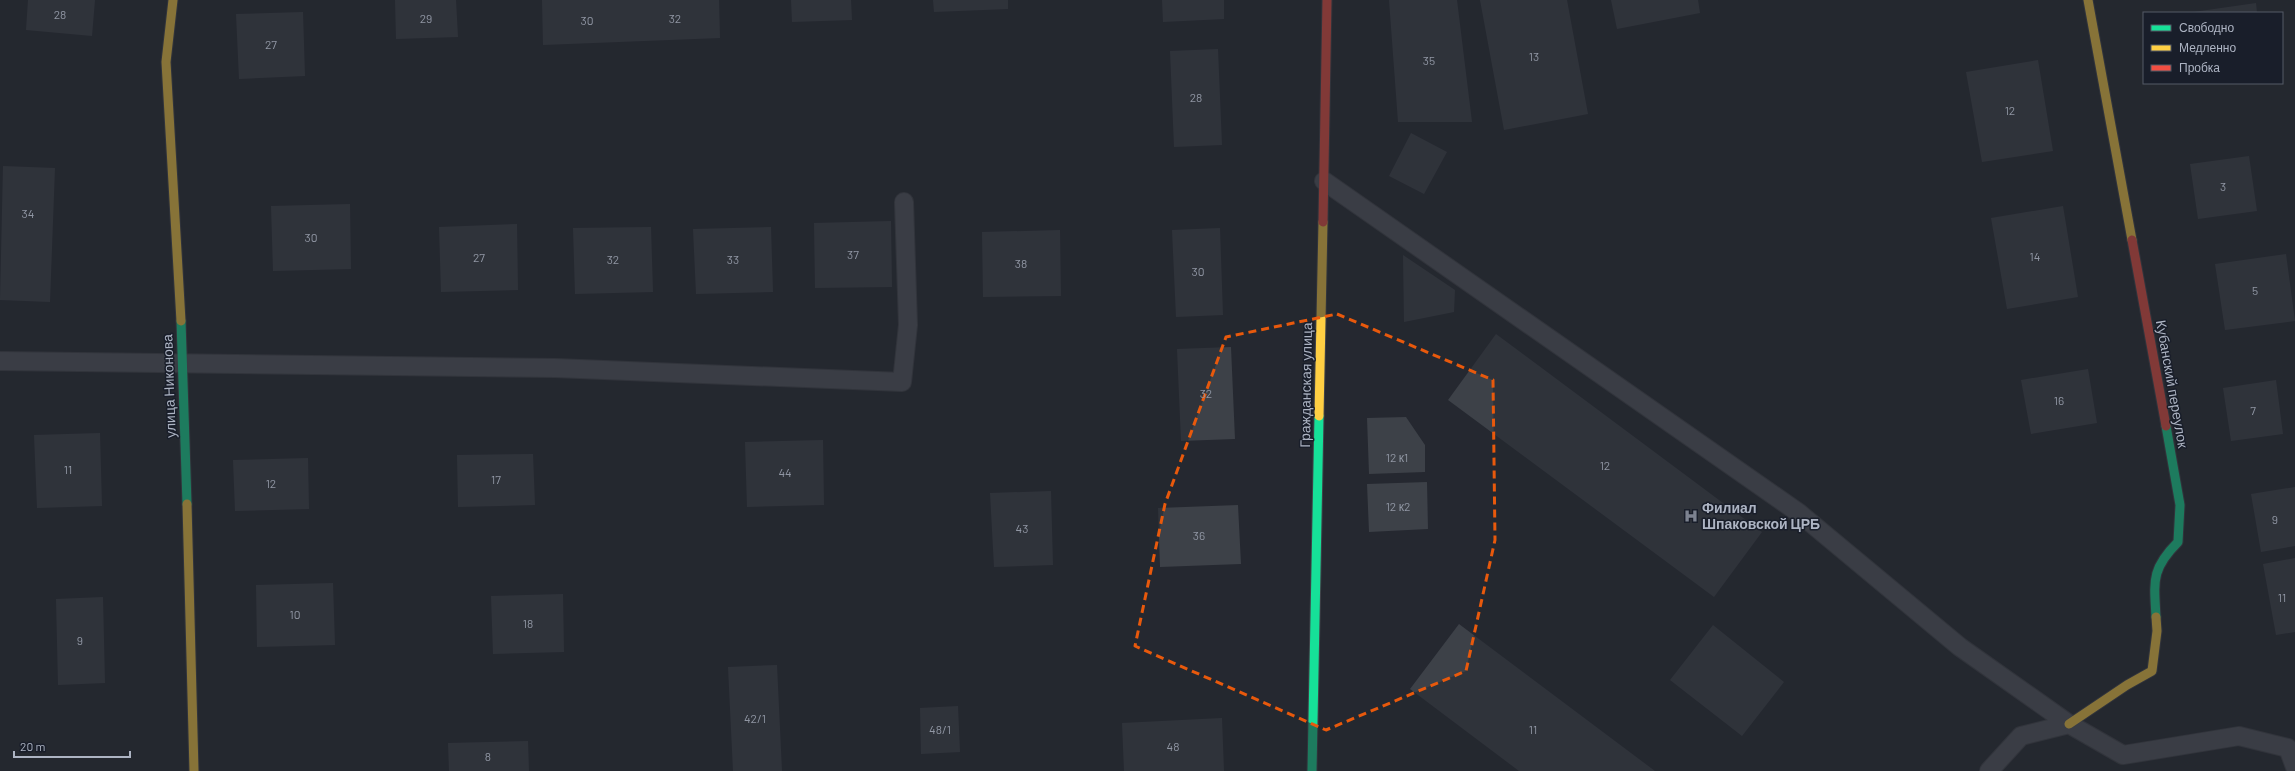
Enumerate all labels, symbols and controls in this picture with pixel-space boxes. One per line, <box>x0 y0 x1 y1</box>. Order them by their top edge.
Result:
house number: 28 <box>54 7 66 21</box>
house number: 29 <box>420 11 432 25</box>
house number: 32 <box>669 11 681 25</box>
legend <box>2143 12 2283 84</box>
house number: 30 <box>581 13 593 27</box>
text: Свободно <box>2179 20 2234 35</box>
house number: 27 <box>265 37 277 51</box>
text: Медленно <box>2179 40 2236 55</box>
house number: 13 <box>1529 49 1539 63</box>
house number: 35 <box>1423 53 1435 67</box>
text: Пробка <box>2179 60 2220 75</box>
house number: 28 <box>1190 90 1202 104</box>
house number: 12 <box>2005 103 2015 117</box>
house number: 3 <box>2220 179 2226 193</box>
house number: 34 <box>22 206 34 220</box>
house number: 30 <box>305 230 317 244</box>
house number: 37 <box>847 247 859 261</box>
house number: 14 <box>2030 249 2040 263</box>
house number: 27 <box>473 250 485 264</box>
house number: 32 <box>607 252 619 266</box>
house number: 33 <box>727 252 739 266</box>
house number: 38 <box>1015 256 1027 270</box>
house number: 30 <box>1192 264 1204 278</box>
house number: 5 <box>2252 283 2258 297</box>
street label: Кубанский переулок <box>2153 319 2192 450</box>
street label: Гражданская улица <box>1296 322 1315 448</box>
street label: улица Никонова <box>158 334 179 438</box>
house number: 32 <box>1200 386 1212 400</box>
house number: 16 <box>2054 393 2064 407</box>
house number: 7 <box>2250 403 2256 417</box>
house number: 12 к1 <box>1386 450 1408 464</box>
house number: 12 <box>1600 458 1610 472</box>
house number: 11 <box>64 462 72 476</box>
house number: 44 <box>778 465 792 479</box>
house number: 17 <box>491 472 501 486</box>
house number: 12 <box>266 476 276 490</box>
house number: 12 к2 <box>1386 499 1410 513</box>
place label: Филиал Шпаковской ЦРБ <box>1702 499 1820 532</box>
hospital icon: Филиал Шпаковской ЦРБ <box>1683 508 1699 524</box>
house number: 9 <box>2272 512 2278 526</box>
house number: 43 <box>1016 521 1028 535</box>
house number: 36 <box>1193 528 1205 542</box>
house number: 11 <box>2278 590 2286 604</box>
house number: 10 <box>290 607 300 621</box>
house number: 18 <box>523 616 533 630</box>
house number: 9 <box>77 633 83 647</box>
house number: 42/1 <box>744 711 766 725</box>
house number: 48/1 <box>929 722 951 736</box>
house number: 11 <box>1529 722 1537 736</box>
scale bar <box>14 733 130 759</box>
text: 20 m <box>20 739 46 753</box>
house number: 48 <box>1167 739 1179 753</box>
house number: 8 <box>485 749 491 763</box>

